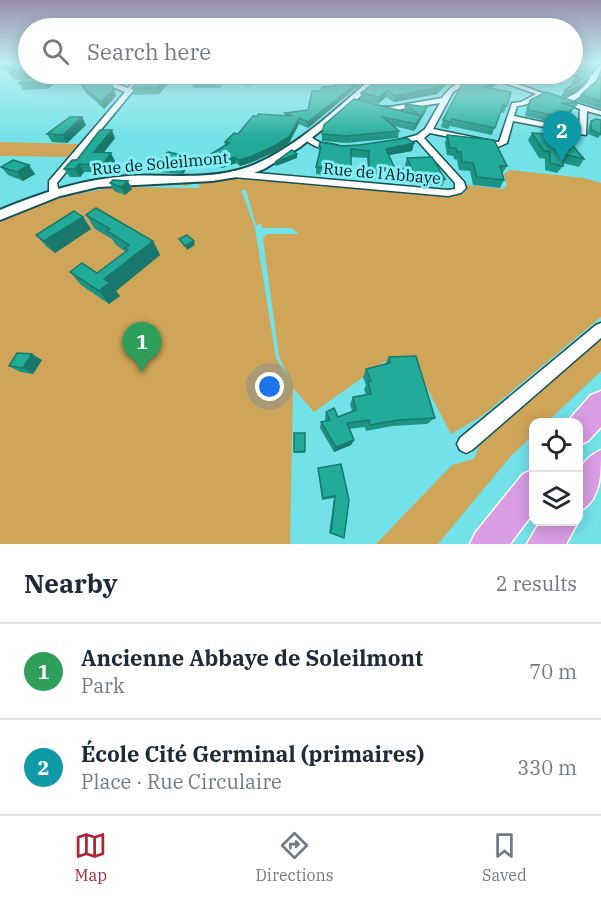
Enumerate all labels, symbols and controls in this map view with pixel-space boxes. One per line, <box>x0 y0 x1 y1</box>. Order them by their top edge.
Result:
search box <box>18 18 583 84</box>
icon: search <box>39 35 72 68</box>
text: Search here <box>87 37 211 66</box>
pin: 2 <box>542 112 582 161</box>
street label: Rue de Soleilmont <box>91 147 229 179</box>
street label: Rue de l'Abbaye <box>322 158 442 188</box>
pin: 1 <box>122 322 162 372</box>
your location <box>255 372 284 401</box>
map controls <box>529 418 583 526</box>
button: locate <box>529 418 583 472</box>
button: layers <box>529 472 583 526</box>
text: Nearby <box>24 566 118 600</box>
text: 2 results <box>496 570 577 597</box>
text: Ancienne Abbaye de Soleilmont <box>81 643 423 672</box>
text: 1 <box>38 658 50 685</box>
text: 70 m <box>529 658 577 685</box>
text: Park <box>81 672 125 699</box>
text: École Cité Germinal (primaires) <box>81 739 424 768</box>
text: 2 <box>38 754 50 781</box>
text: 330 m <box>517 754 577 781</box>
text: Place · Rue Circulaire <box>81 768 282 795</box>
tab: Map <box>74 829 107 885</box>
tab: Directions <box>256 829 334 885</box>
tab: Saved <box>482 829 527 885</box>

